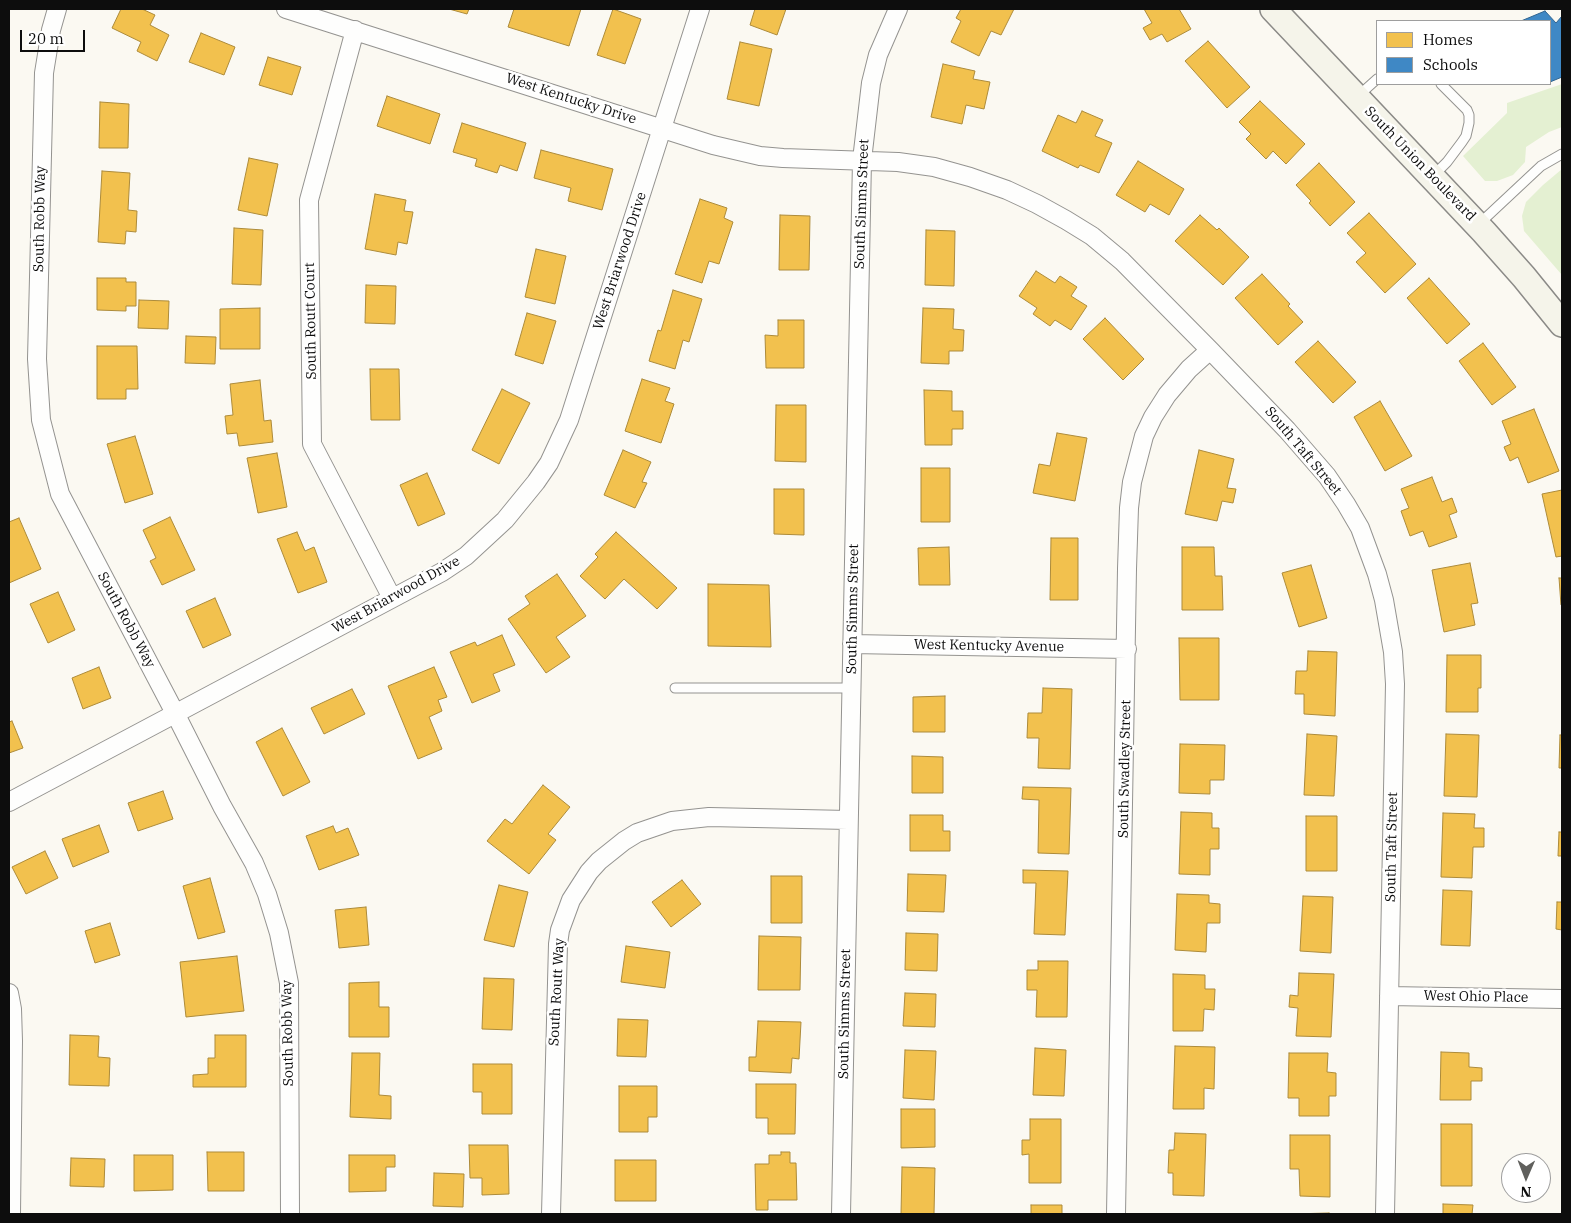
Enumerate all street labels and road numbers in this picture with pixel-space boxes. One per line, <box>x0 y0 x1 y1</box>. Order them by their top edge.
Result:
street label: West Kentucky Drive <box>504 70 638 128</box>
street label: South Union Boulevard <box>1361 103 1479 225</box>
street label: South Simms Street <box>851 139 873 269</box>
street label: South Robb Way <box>31 166 49 272</box>
street label: West Briarwood Drive <box>590 190 650 332</box>
street label: South Routt Court <box>302 262 320 380</box>
street label: South Taft Street <box>1261 403 1345 499</box>
street label: South Simms Street <box>843 544 863 674</box>
street label: West Briarwood Drive <box>329 553 463 637</box>
street label: South Robb Way <box>94 569 158 671</box>
street label: West Kentucky Avenue <box>914 636 1064 656</box>
street label: South Swadley Street <box>1115 700 1135 838</box>
street label: South Taft Street <box>1383 792 1401 902</box>
street label: South Routt Way <box>546 938 568 1046</box>
street label: South Simms Street <box>835 949 855 1079</box>
street label: South Robb Way <box>279 980 297 1086</box>
street label: West Ohio Place <box>1423 988 1529 1006</box>

